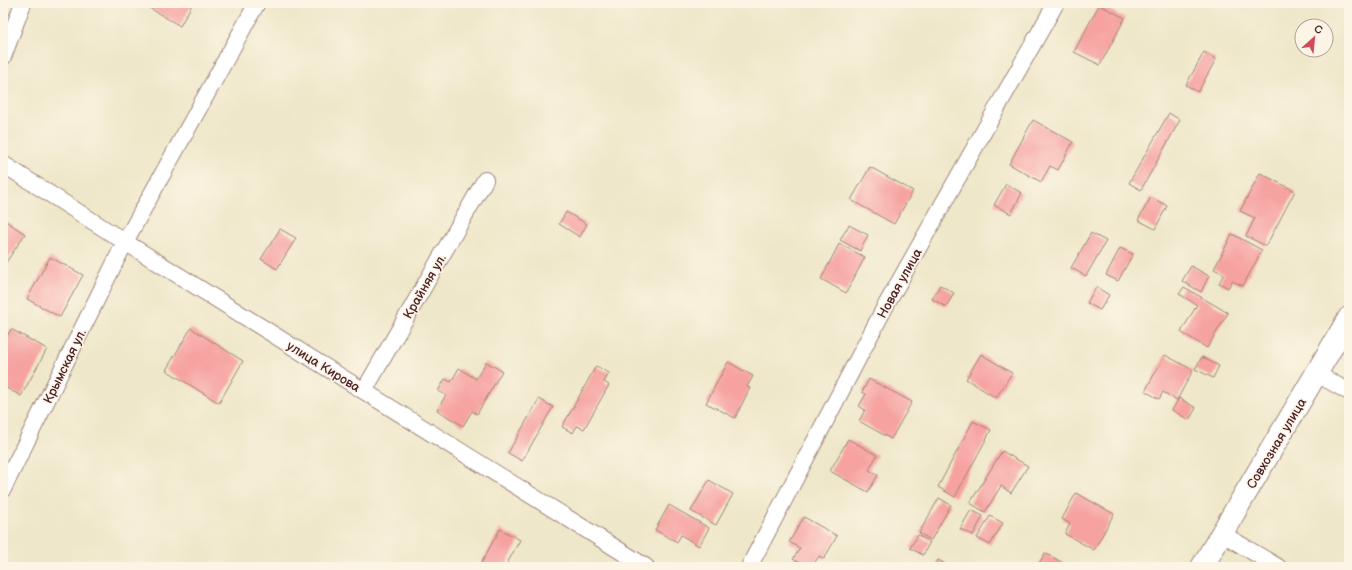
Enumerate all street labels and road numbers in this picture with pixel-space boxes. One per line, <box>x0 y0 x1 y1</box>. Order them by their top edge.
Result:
street label: Новая улица <box>874 245 926 321</box>
street label: Крайняя ул. <box>400 251 450 322</box>
street label: Крымская ул. <box>40 326 90 406</box>
street label: улица Кирова <box>284 338 363 396</box>
street label: Совхозная улица <box>1244 395 1310 492</box>

